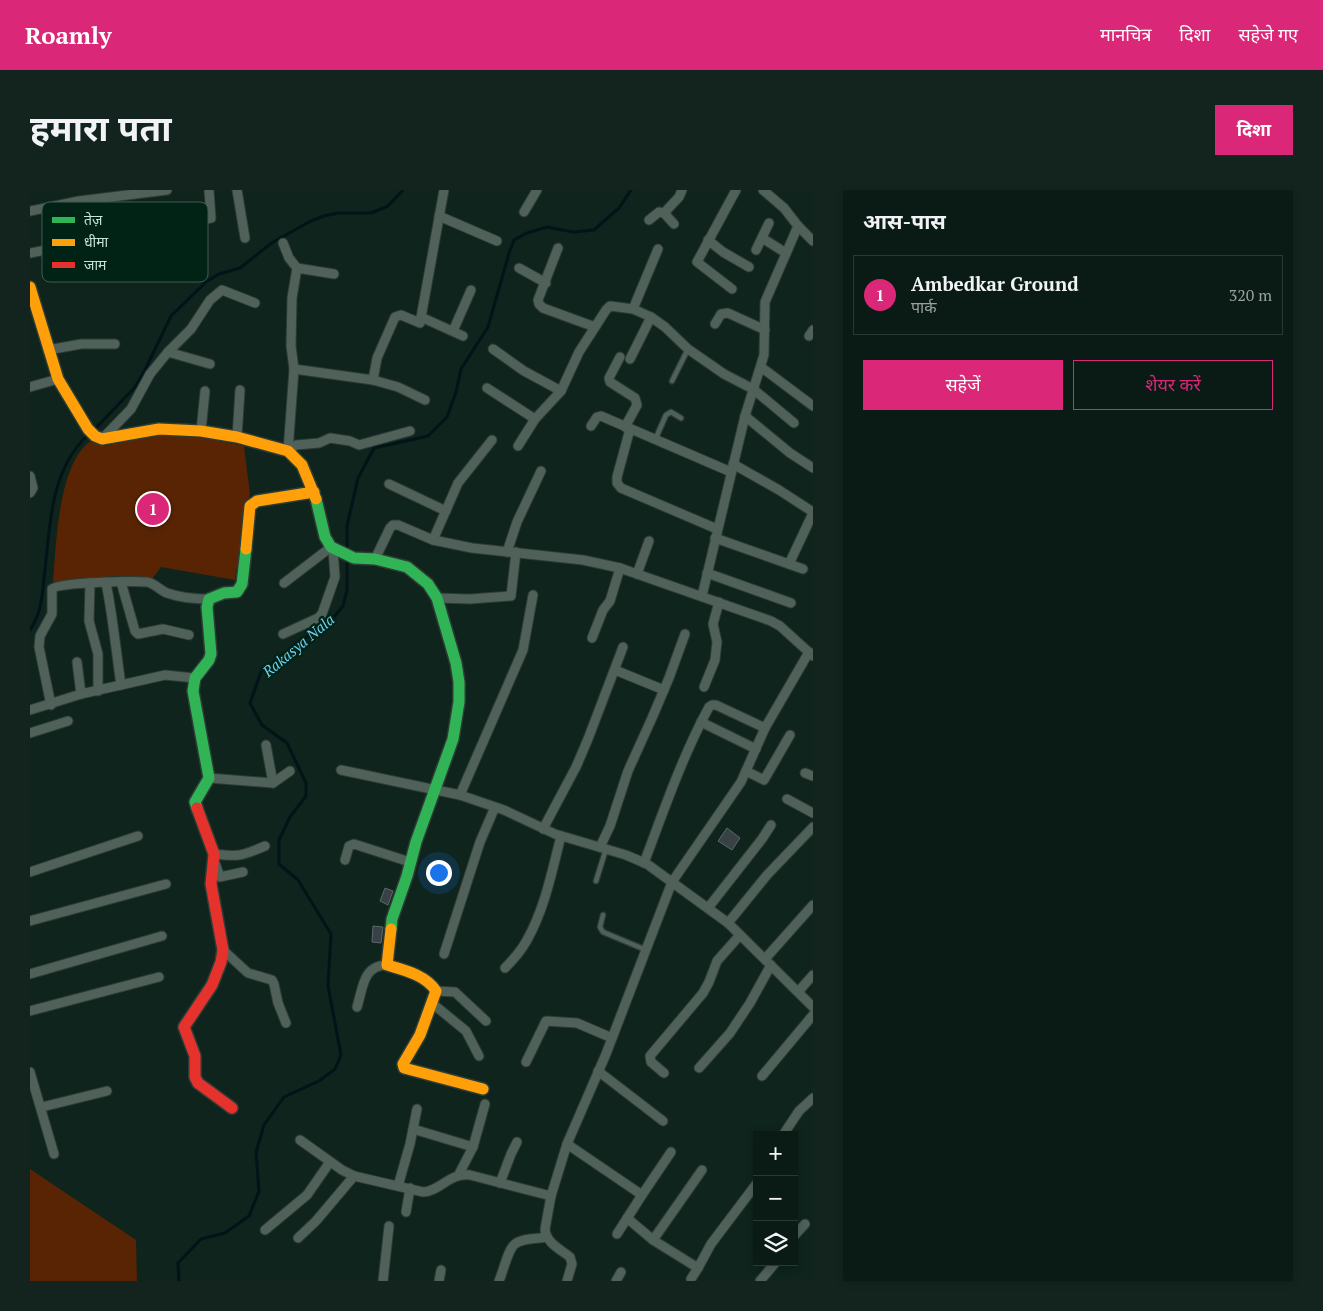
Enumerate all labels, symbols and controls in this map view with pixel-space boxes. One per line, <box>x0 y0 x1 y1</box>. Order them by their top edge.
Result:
text: Roamly <box>25 19 112 51</box>
text: मानचित्र <box>1100 22 1151 46</box>
text: दिशा <box>1179 22 1210 46</box>
text: सहेजे गए <box>1238 22 1298 46</box>
text: हमारा पता <box>30 105 172 151</box>
button: दिशा <box>1215 105 1293 155</box>
legend <box>42 202 208 282</box>
text: आस-पास <box>863 207 946 235</box>
text: तेज़ <box>84 210 103 229</box>
text: धीमा <box>84 232 109 251</box>
text: जाम <box>84 255 107 274</box>
text: Ambedkar Ground <box>911 271 1079 296</box>
text: 1 <box>875 284 885 306</box>
text: 320 m <box>1229 284 1272 306</box>
text: पार्क <box>911 296 937 318</box>
button: सहेजें <box>863 360 1063 410</box>
button: शेयर करें <box>1073 360 1273 410</box>
pin: 1 <box>137 490 169 528</box>
water label: Rakasya Nala <box>257 609 338 682</box>
your location <box>426 860 452 886</box>
map controls <box>753 1131 798 1266</box>
button: + <box>753 1131 798 1176</box>
button: − <box>753 1176 798 1221</box>
button: layers <box>753 1221 798 1266</box>

